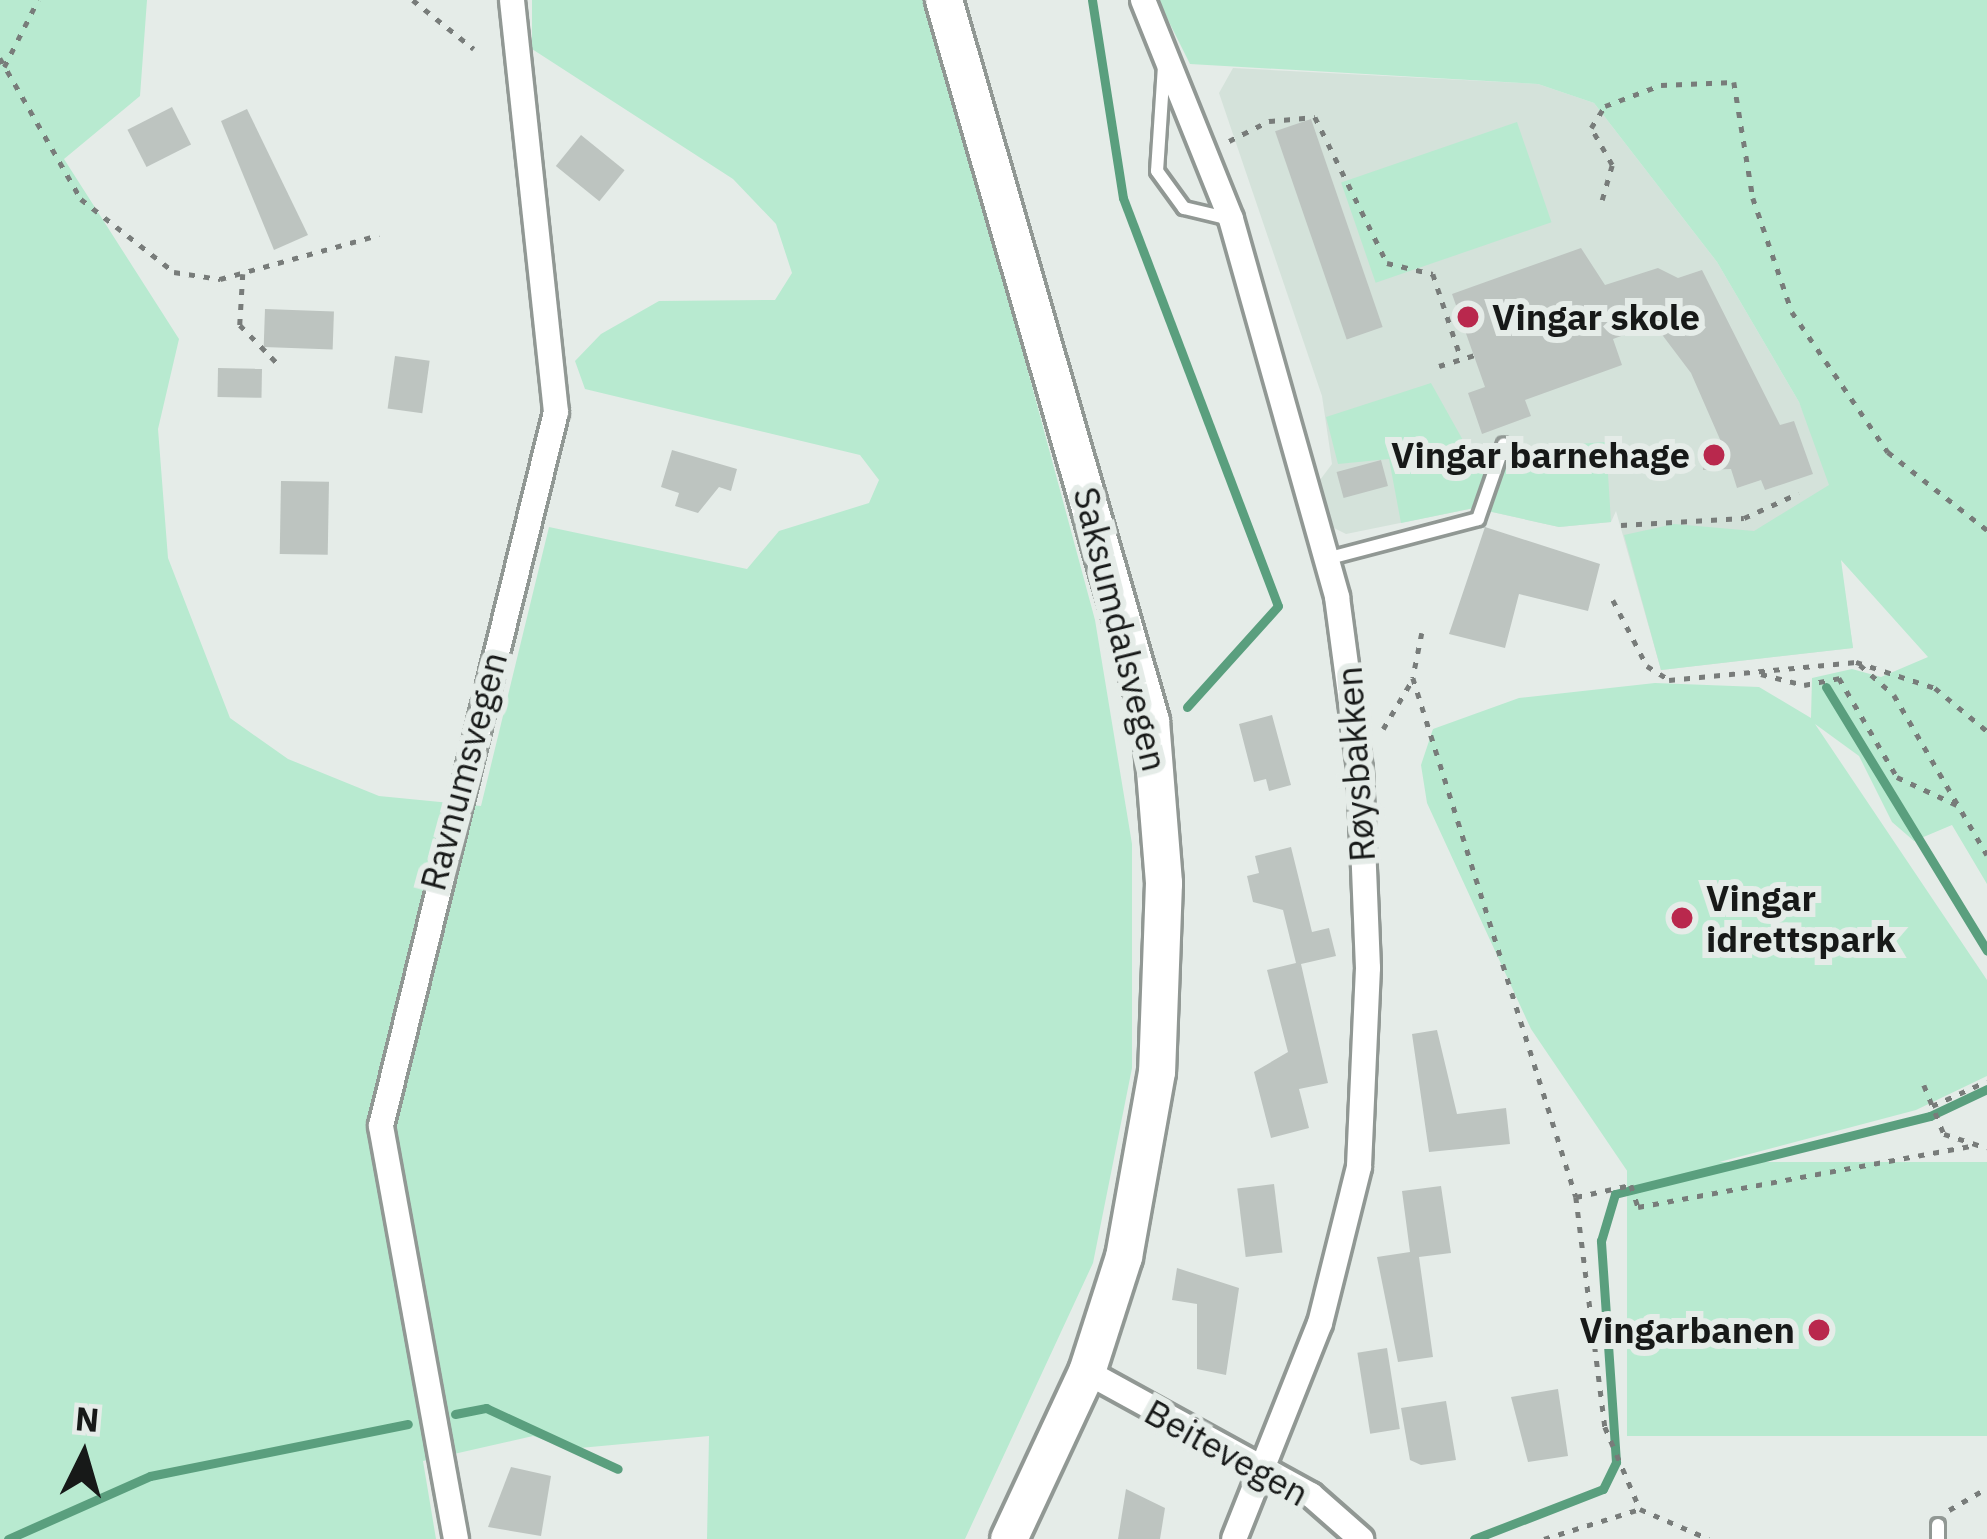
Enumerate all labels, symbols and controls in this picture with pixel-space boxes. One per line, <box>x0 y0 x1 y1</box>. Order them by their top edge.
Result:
place label: Vingar skole <box>1492 295 1700 339</box>
marker: Vingar skole <box>1455 304 1481 330</box>
place label: Vingar barnehage <box>1391 433 1690 477</box>
marker: Vingar barnehage <box>1701 442 1727 468</box>
street label: Saksumdalsvegen <box>1065 482 1177 776</box>
street label: Ravnumsvegen <box>410 647 516 895</box>
street label: Røysbakken <box>1327 665 1383 863</box>
place label: Vingar idrettspark <box>1706 875 1896 960</box>
marker: Vingar idrettspark <box>1669 905 1695 931</box>
place label: Vingarbanen <box>1580 1308 1795 1352</box>
marker: Vingarbanen <box>1806 1317 1832 1343</box>
street label: Beitevegen <box>1138 1389 1316 1515</box>
north arrow <box>24 1395 144 1515</box>
text: N <box>73 1396 101 1441</box>

